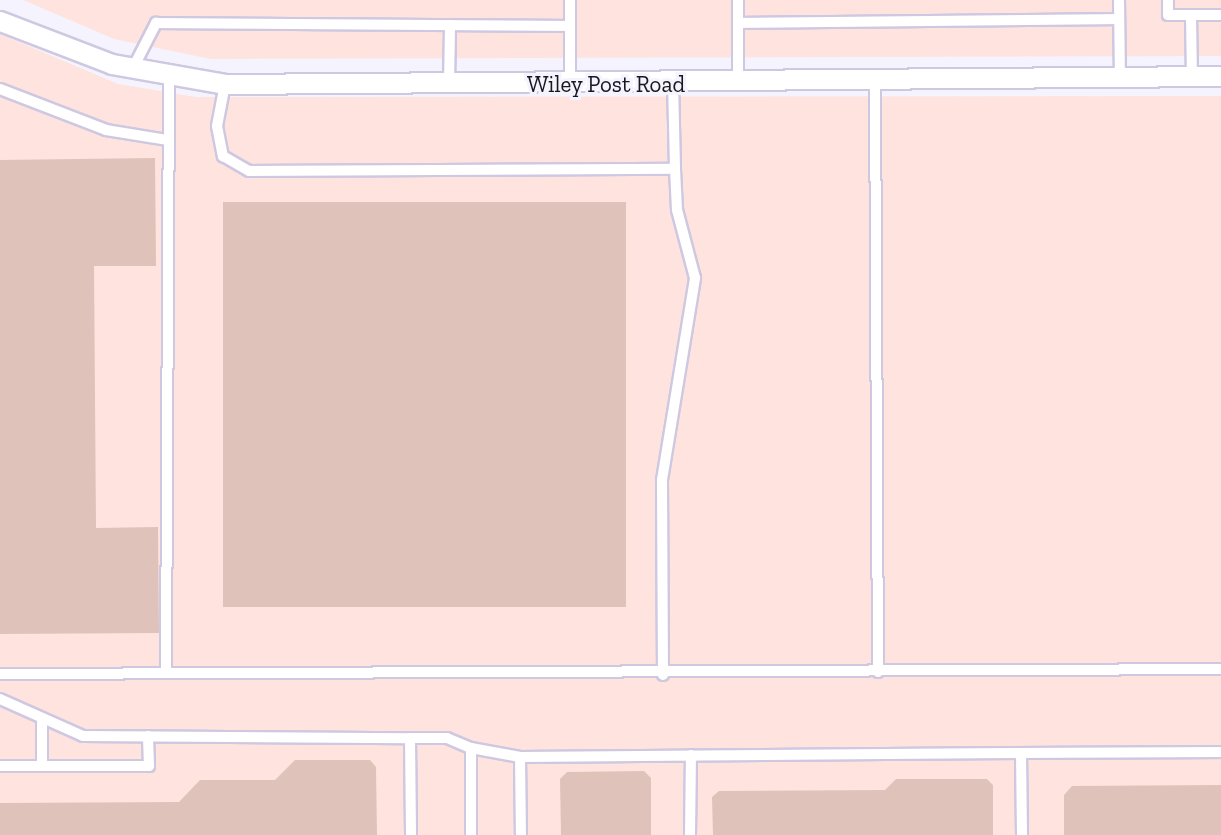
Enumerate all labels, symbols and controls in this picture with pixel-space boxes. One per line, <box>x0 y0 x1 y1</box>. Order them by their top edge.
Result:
street label: Wiley Post Road <box>527 70 685 98</box>

